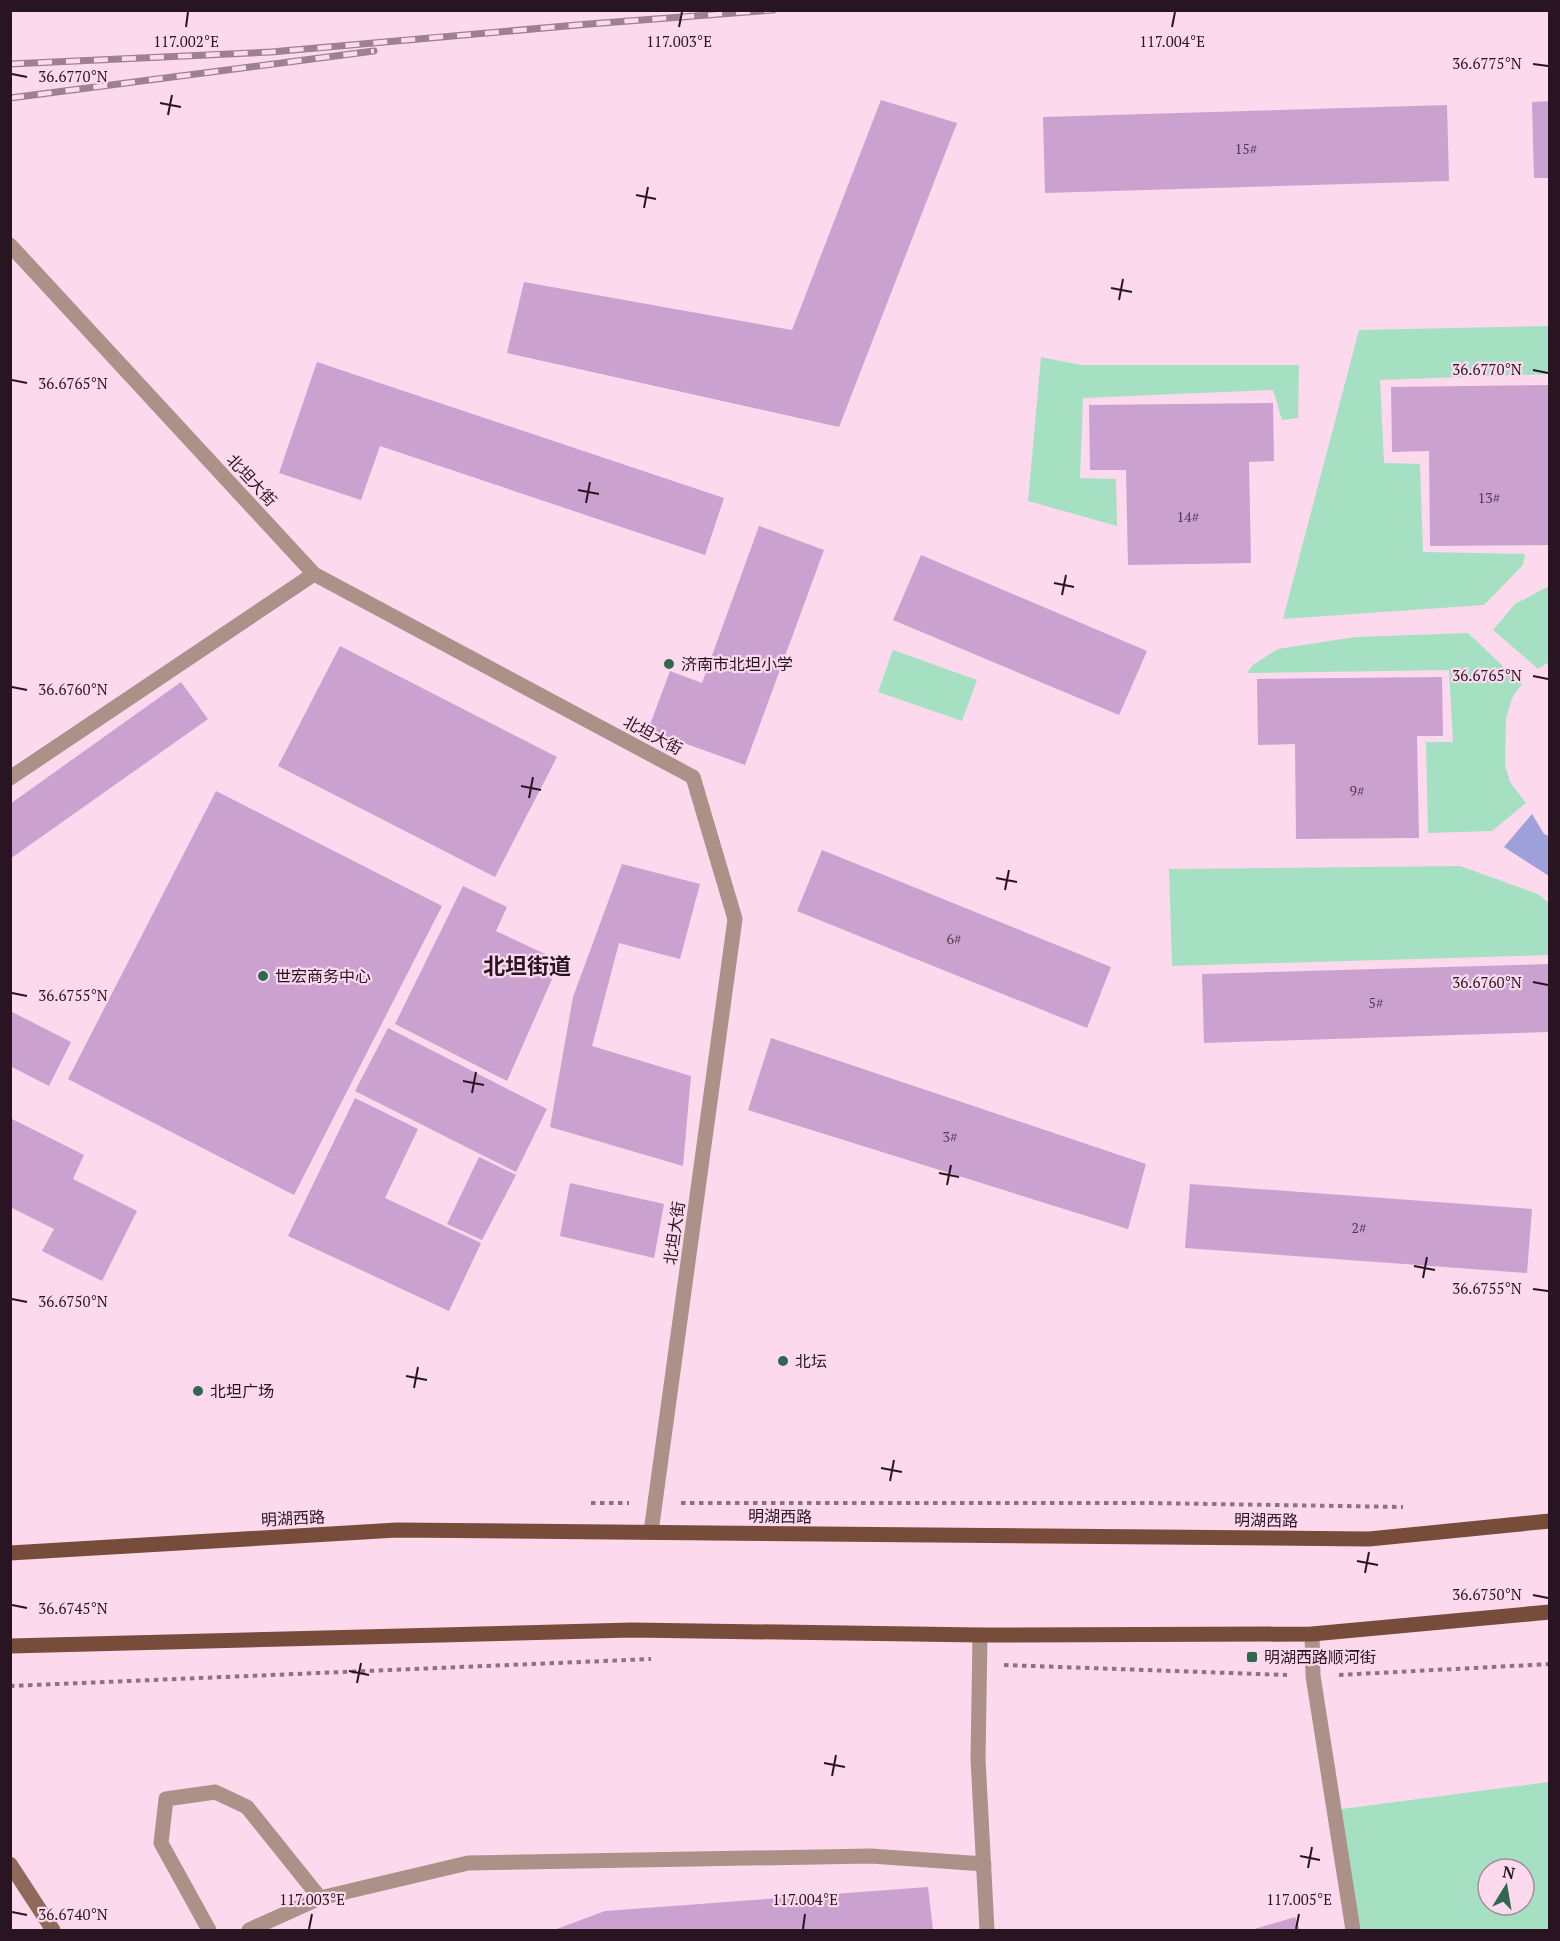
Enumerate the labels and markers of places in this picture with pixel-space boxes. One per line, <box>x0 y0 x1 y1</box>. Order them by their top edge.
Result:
place label: 济南市北坦小学 <box>681 653 793 675</box>
marker: 济南市北坦小学 <box>662 657 676 671</box>
place label: 世宏商务中心 <box>275 965 371 987</box>
marker: 世宏商务中心 <box>256 969 270 983</box>
place label: 北坛 <box>795 1350 827 1372</box>
marker: 北坛 <box>776 1354 790 1368</box>
place label: 北坦广场 <box>210 1380 274 1402</box>
marker: 北坦广场 <box>191 1384 205 1398</box>
place label: 明湖西路顺河街 <box>1264 1646 1376 1668</box>
marker: 明湖西路顺河街 <box>1245 1650 1259 1664</box>

